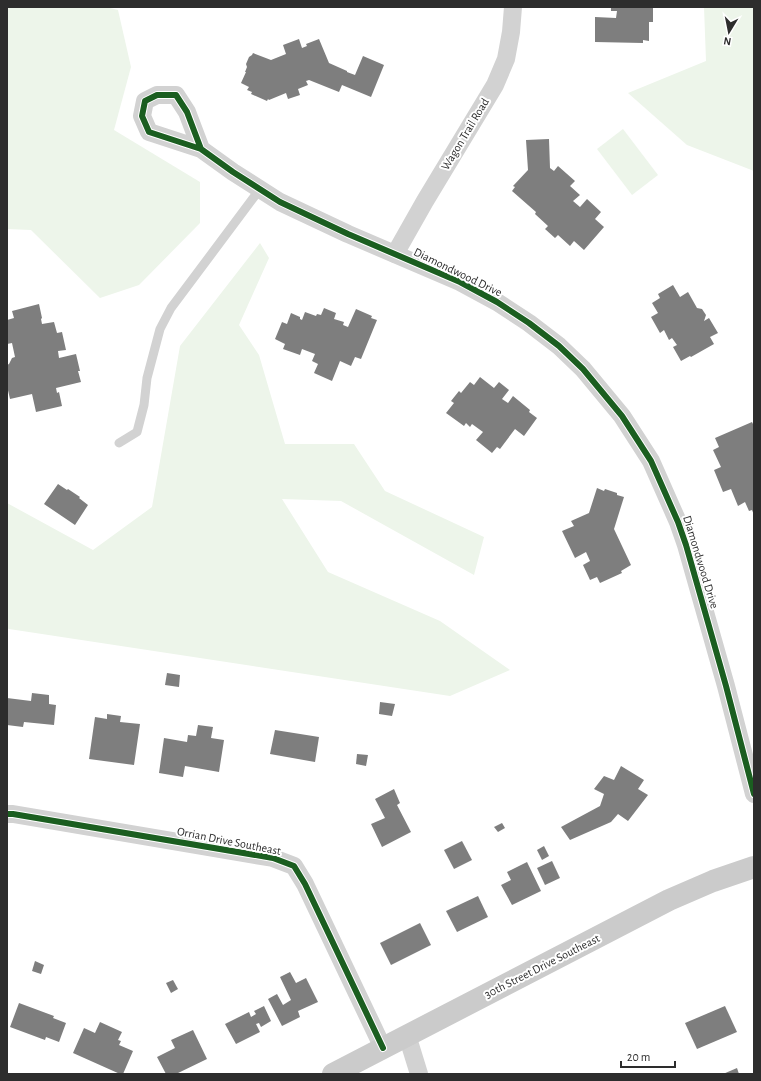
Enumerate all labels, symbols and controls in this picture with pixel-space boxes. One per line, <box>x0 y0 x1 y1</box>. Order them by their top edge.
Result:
north arrow <box>709 12 749 52</box>
text: N <box>723 35 732 47</box>
street label: Wagon Trail Road <box>439 96 491 172</box>
street label: Diamondwood Drive <box>412 245 504 299</box>
street label: Diamondwood Drive <box>681 514 721 610</box>
street label: Orrian Drive Southeast <box>176 825 282 857</box>
street label: 30th Street Drive Southeast <box>483 932 602 1000</box>
scale bar <box>621 1043 675 1069</box>
text: 20 m <box>627 1051 650 1063</box>

